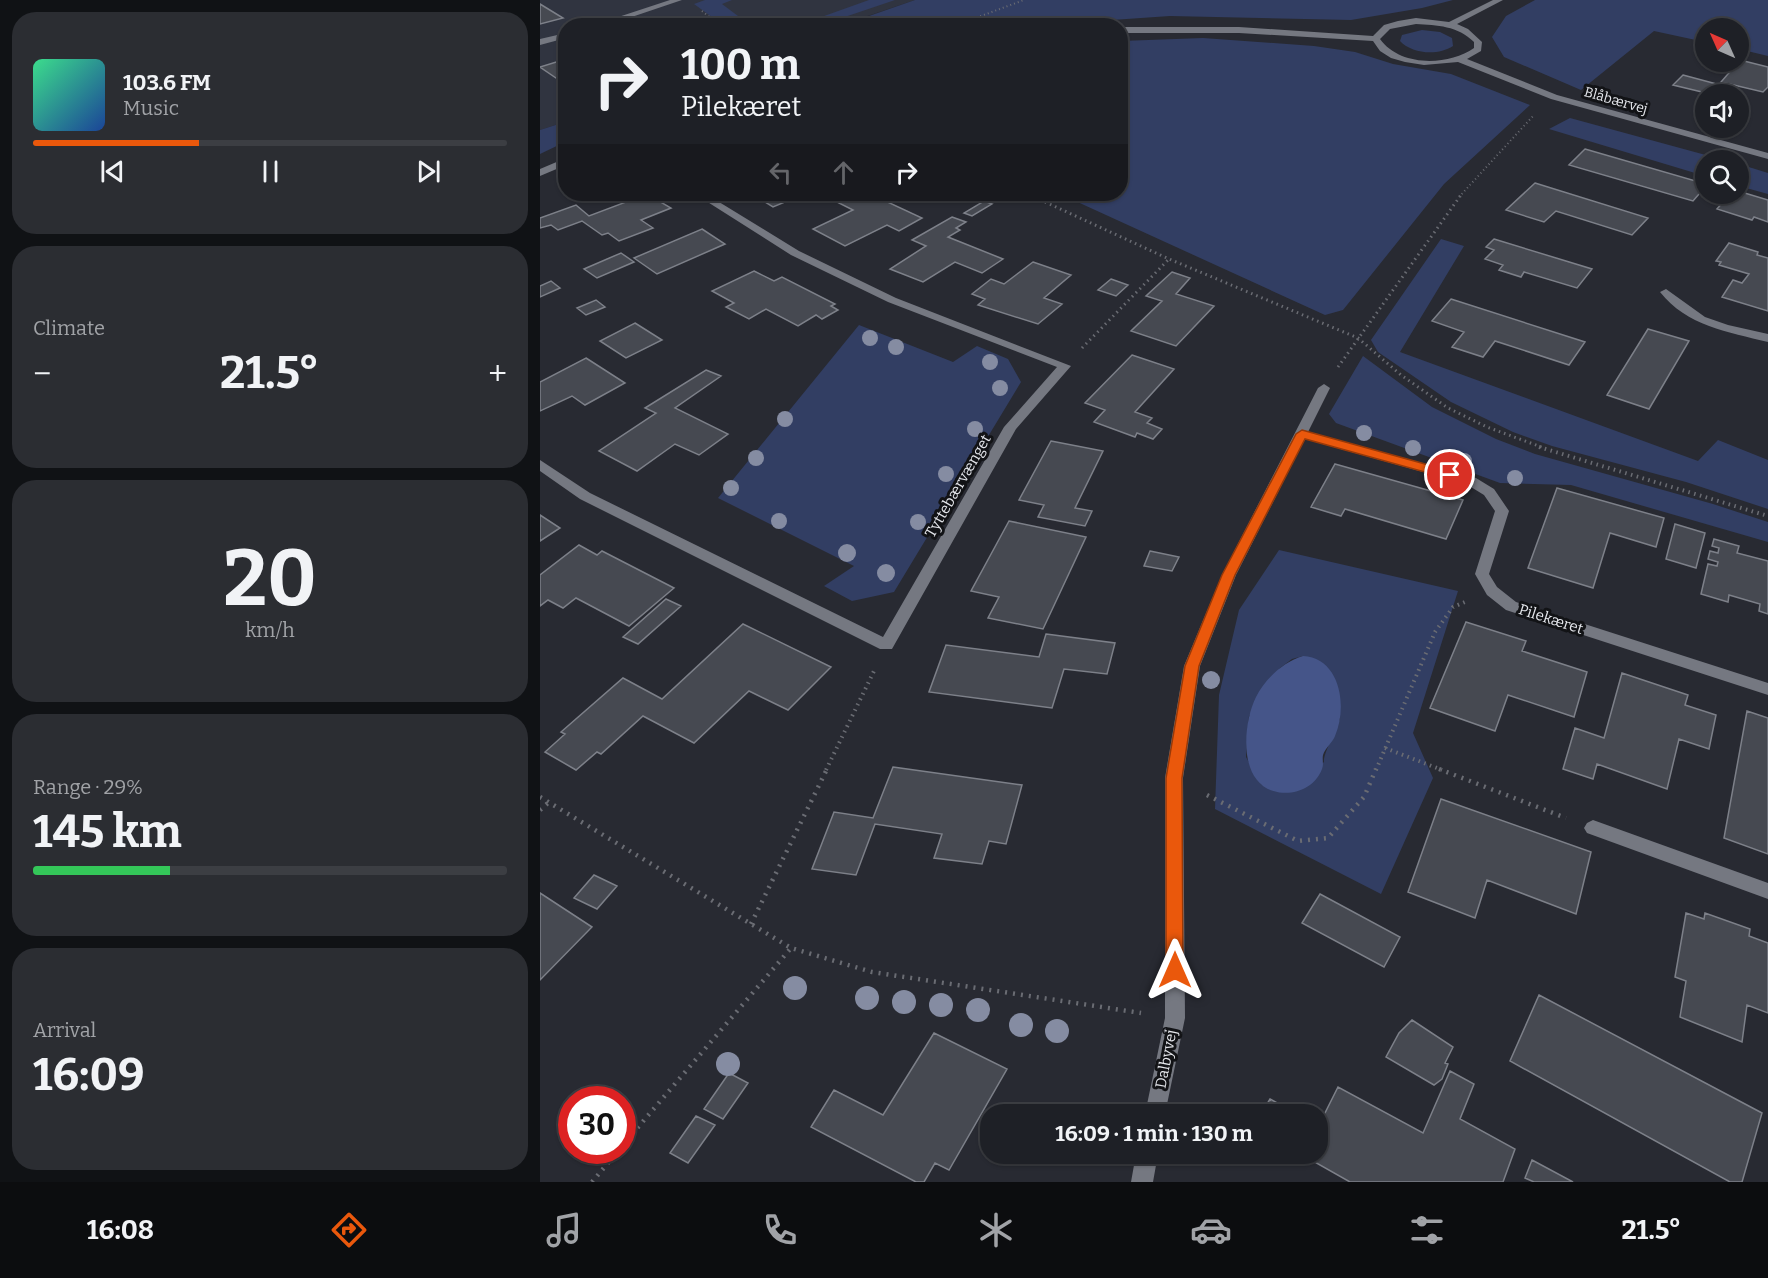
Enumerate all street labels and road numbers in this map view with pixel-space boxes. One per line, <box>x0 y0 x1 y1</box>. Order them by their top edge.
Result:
street label: Blåbærvej <box>1582 83 1650 118</box>
street label: Tyttebærvænget <box>921 431 995 541</box>
street label: Pilekæret <box>1516 600 1586 638</box>
street label: Dalbyvej <box>1152 1028 1180 1090</box>

